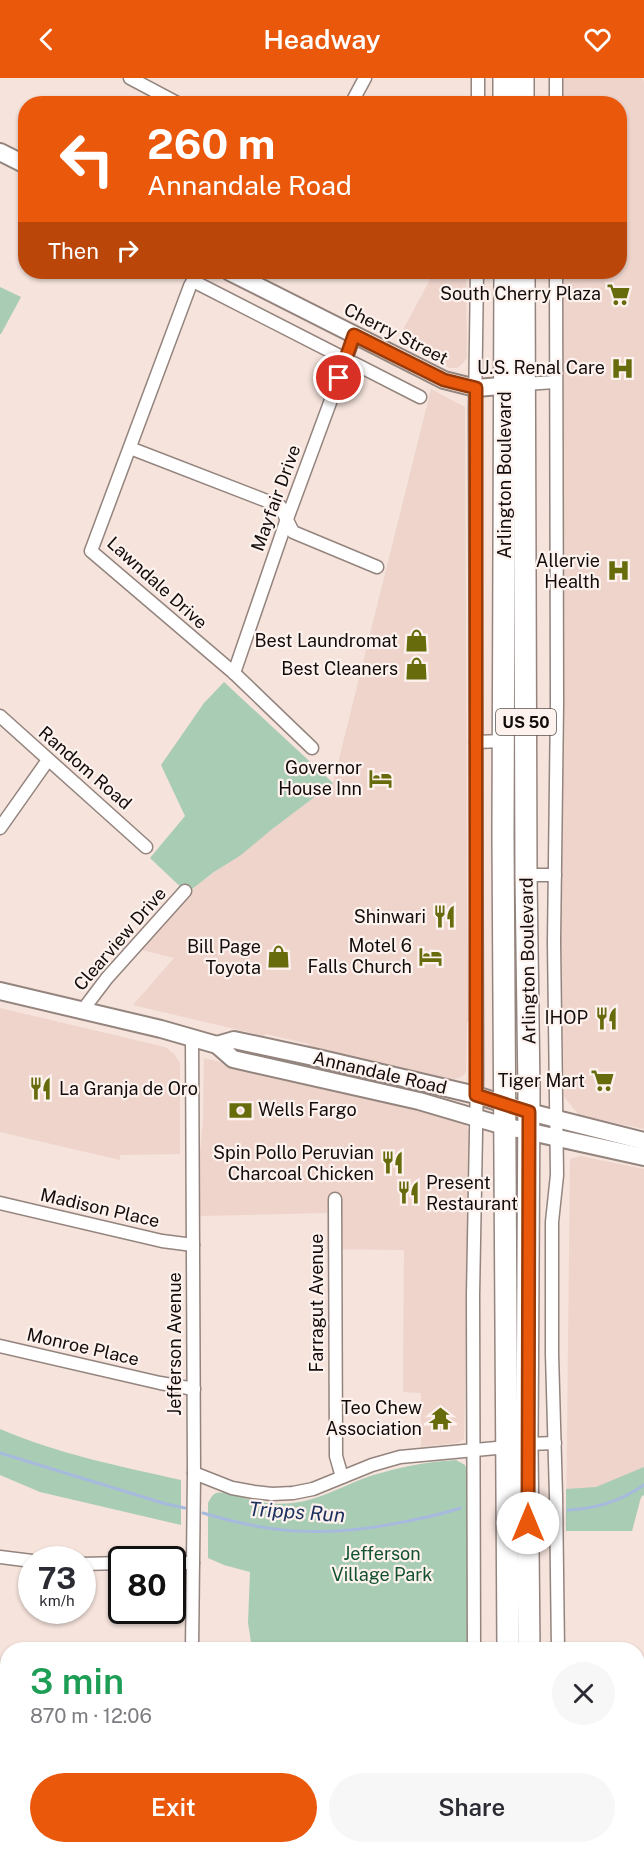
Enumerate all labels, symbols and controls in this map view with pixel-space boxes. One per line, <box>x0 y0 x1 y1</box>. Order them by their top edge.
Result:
icon: back <box>30 23 63 56</box>
text: Headway <box>263 23 381 55</box>
icon: heart <box>581 23 614 56</box>
text: 260 m <box>147 119 275 168</box>
icon: left <box>48 120 126 198</box>
text: Annandale Road <box>147 169 352 201</box>
icon: right <box>111 234 144 267</box>
text: Then <box>48 238 99 264</box>
supermarket icon: South Cherry Plaza <box>606 281 632 307</box>
place label: South Cherry Plaza <box>440 283 601 304</box>
street label: Cherry Street <box>341 298 452 369</box>
pin <box>313 352 364 403</box>
hospital icon: U.S. Renal Care <box>610 355 636 381</box>
place label: U.S. Renal Care <box>477 357 605 378</box>
icon: arrive <box>322 361 355 394</box>
street label: Arlington Boulevard <box>494 391 515 559</box>
street label: Mayfair Drive <box>247 442 304 554</box>
street label: Lawndale Drive <box>103 532 212 633</box>
place label: Allervie Health <box>536 550 600 592</box>
hospital icon: Allervie Health <box>605 558 631 584</box>
shop icon: Best Laundromat <box>403 628 429 654</box>
place label: Best Laundromat <box>254 630 398 651</box>
shop icon: Best Cleaners <box>403 656 429 682</box>
place label: Best Cleaners <box>281 658 398 679</box>
road number: US 50 <box>496 709 556 735</box>
street label: Random Road <box>35 722 136 814</box>
place label: Governor House Inn <box>278 757 362 799</box>
hotel icon: Governor House Inn <box>367 765 393 791</box>
street label: Arlington Boulevard <box>516 877 539 1045</box>
street label: Clearview Drive <box>69 883 170 995</box>
restaurant icon: Shinwari <box>431 904 457 930</box>
place label: Shinwari <box>354 906 426 927</box>
place label: Motel 6 Falls Church <box>307 935 412 977</box>
place label: Bill Page Toyota <box>187 936 261 978</box>
hotel icon: Motel 6 Falls Church <box>417 943 443 969</box>
shop icon: Bill Page Toyota <box>266 944 292 970</box>
restaurant icon: IHOP <box>593 1005 619 1031</box>
place label: IHOP <box>544 1007 588 1028</box>
street label: Annandale Road <box>311 1047 449 1098</box>
supermarket icon: Tiger Mart <box>590 1068 616 1094</box>
place label: Tiger Mart <box>498 1070 585 1091</box>
restaurant icon: La Granja de Oro <box>28 1076 54 1102</box>
place label: La Granja de Oro <box>59 1078 198 1099</box>
bank icon: Wells Fargo <box>227 1097 253 1123</box>
place label: Wells Fargo <box>258 1099 357 1120</box>
place label: Spin Pollo Peruvian Charcoal Chicken <box>213 1142 374 1184</box>
restaurant icon: Spin Pollo Peruvian Charcoal Chicken <box>379 1150 405 1176</box>
place label: Present Restaurant <box>426 1172 518 1214</box>
restaurant icon: Present Restaurant <box>395 1180 421 1206</box>
street label: Madison Place <box>38 1184 162 1231</box>
street label: Farragut Avenue <box>306 1234 327 1372</box>
street label: Jefferson Avenue <box>164 1272 185 1416</box>
street label: Monroe Place <box>25 1323 141 1370</box>
place label: Teo Chew Association <box>325 1397 422 1439</box>
temple icon: Teo Chew Association <box>427 1405 453 1431</box>
position arrow <box>496 1491 560 1555</box>
water label: Tripps Run <box>248 1497 346 1527</box>
park label: Jefferson Village Park <box>332 1543 432 1585</box>
speed limit sign: 80 <box>108 1546 186 1624</box>
text: 73 <box>38 1560 76 1596</box>
text: km/h <box>39 1592 75 1609</box>
text: 3 min <box>30 1660 124 1702</box>
button: close <box>552 1662 615 1725</box>
text: 870 m · 12:06 <box>30 1704 152 1728</box>
button: Exit <box>30 1773 317 1842</box>
button: Share <box>329 1773 615 1842</box>

